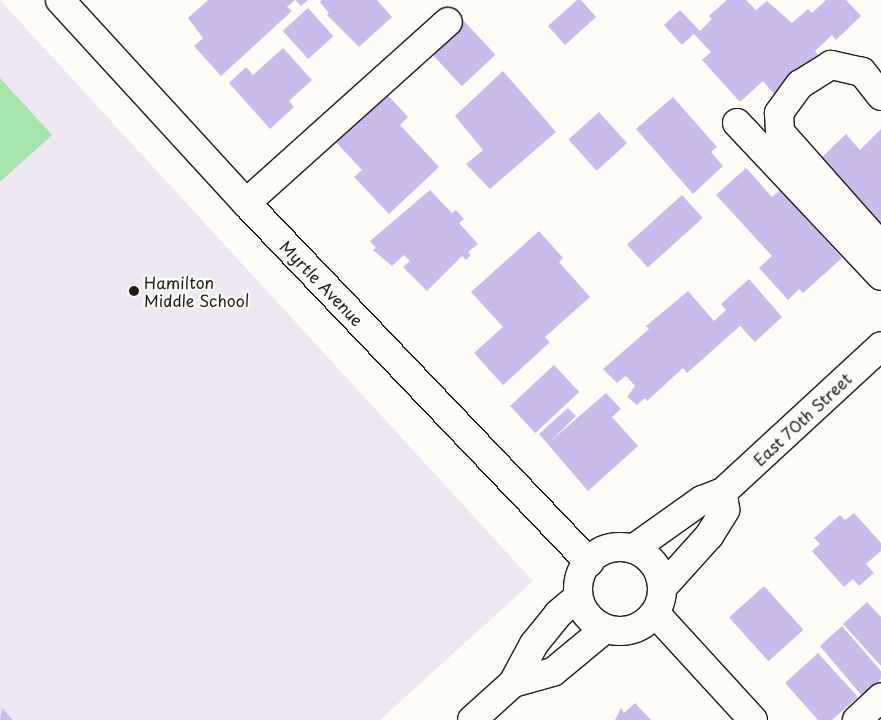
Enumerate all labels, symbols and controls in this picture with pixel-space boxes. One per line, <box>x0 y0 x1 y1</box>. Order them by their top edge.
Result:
street label: Myrtle Avenue <box>276 236 368 330</box>
place label: Hamilton Middle School <box>144 272 251 310</box>
marker: Hamilton Middle School <box>128 285 140 297</box>
street label: East 70th Street <box>749 368 855 470</box>

